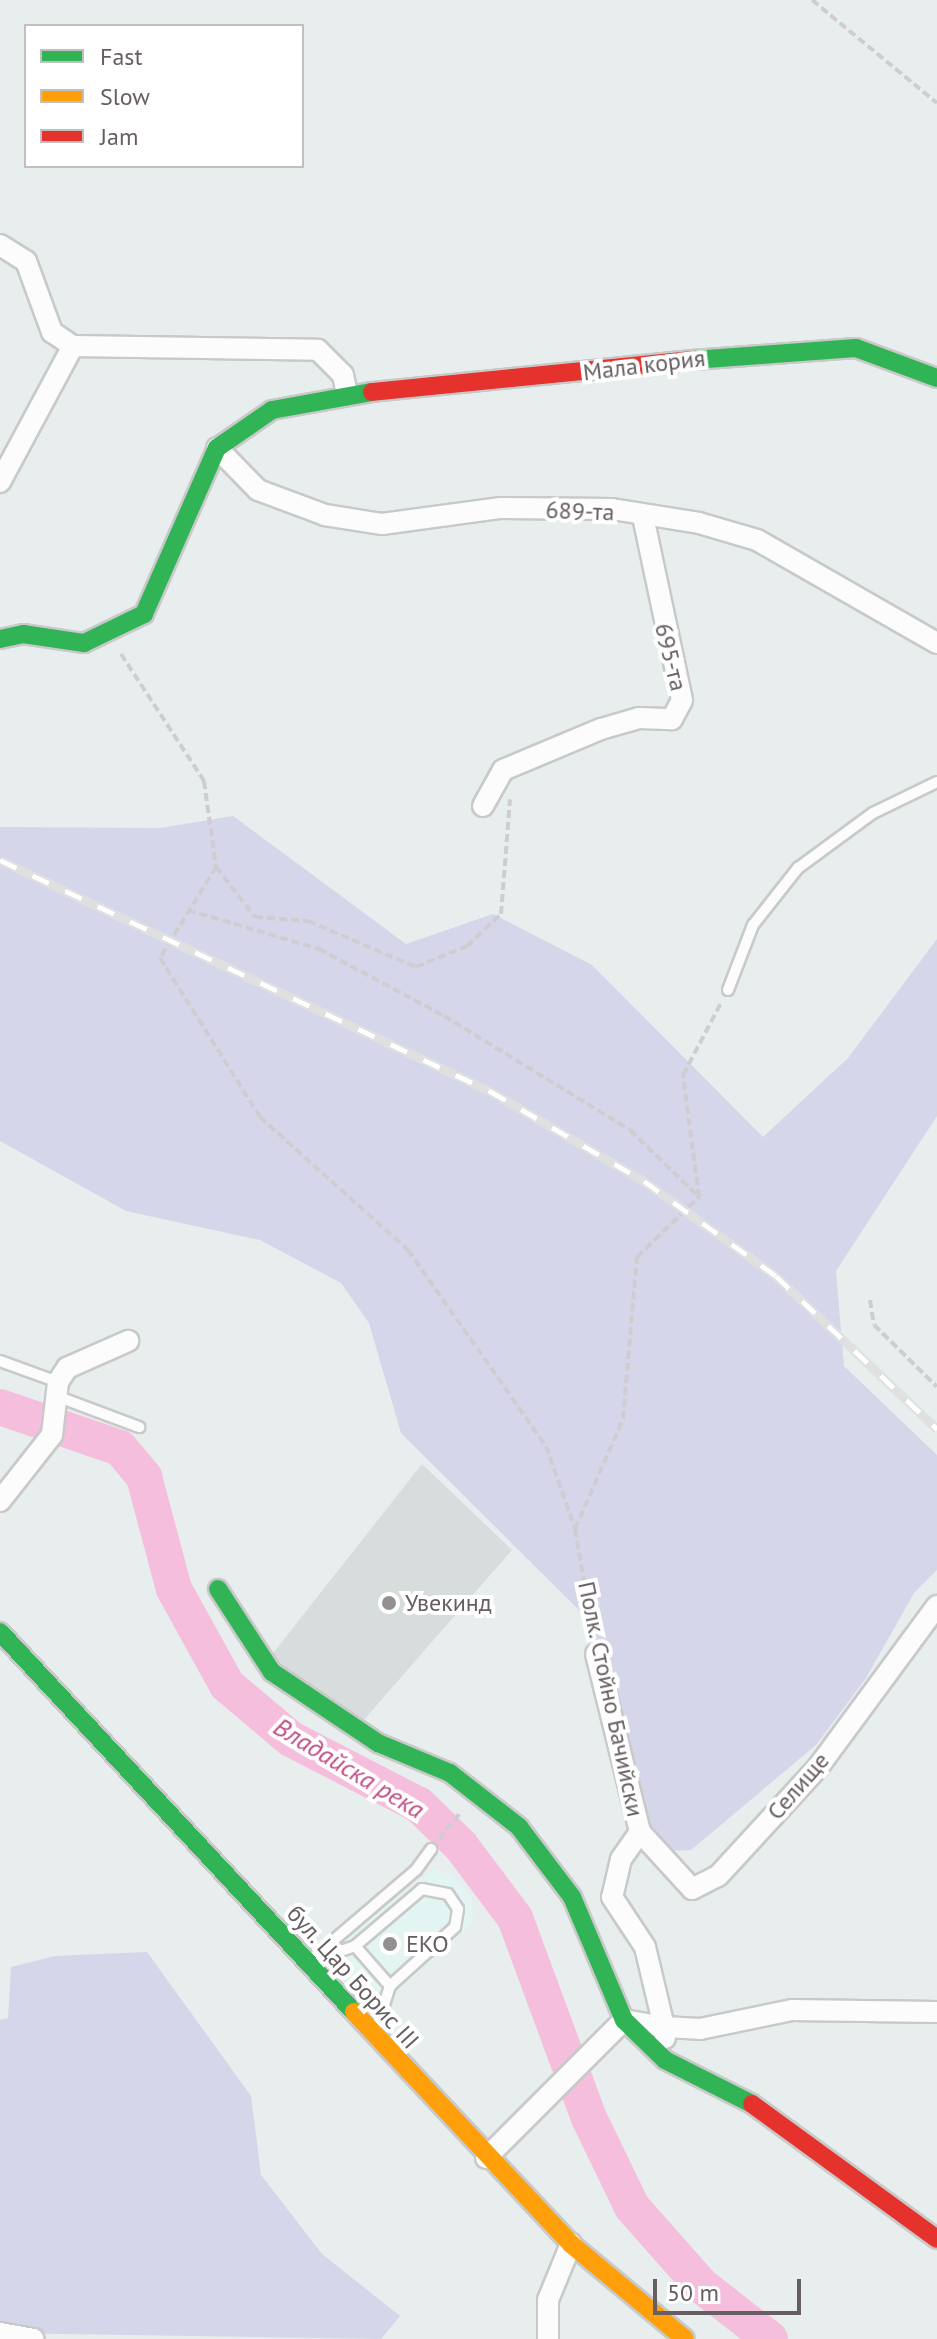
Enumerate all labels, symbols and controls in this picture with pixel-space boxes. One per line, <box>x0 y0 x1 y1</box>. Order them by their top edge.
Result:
legend <box>24 24 304 168</box>
text: Fast <box>100 41 143 72</box>
text: Slow <box>100 81 150 112</box>
text: Jam <box>100 121 138 152</box>
street label: Мала кория <box>581 343 707 387</box>
street label: 689-та <box>545 495 615 527</box>
street label: 695-та <box>649 620 693 694</box>
street label: Полк. Стойно Бачийски <box>572 1578 650 1820</box>
place label: Увекинд <box>405 1589 492 1617</box>
marker: Увекинд <box>380 1594 398 1612</box>
water label: Владайска река <box>268 1711 430 1825</box>
street label: Селище <box>761 1746 835 1826</box>
street label: бул. Цар Борис III <box>280 1899 426 2055</box>
place label: EKO <box>406 1930 449 1958</box>
marker: EKO <box>381 1935 399 1953</box>
scale bar <box>657 2263 805 2313</box>
text: 50 m <box>667 2277 719 2308</box>

